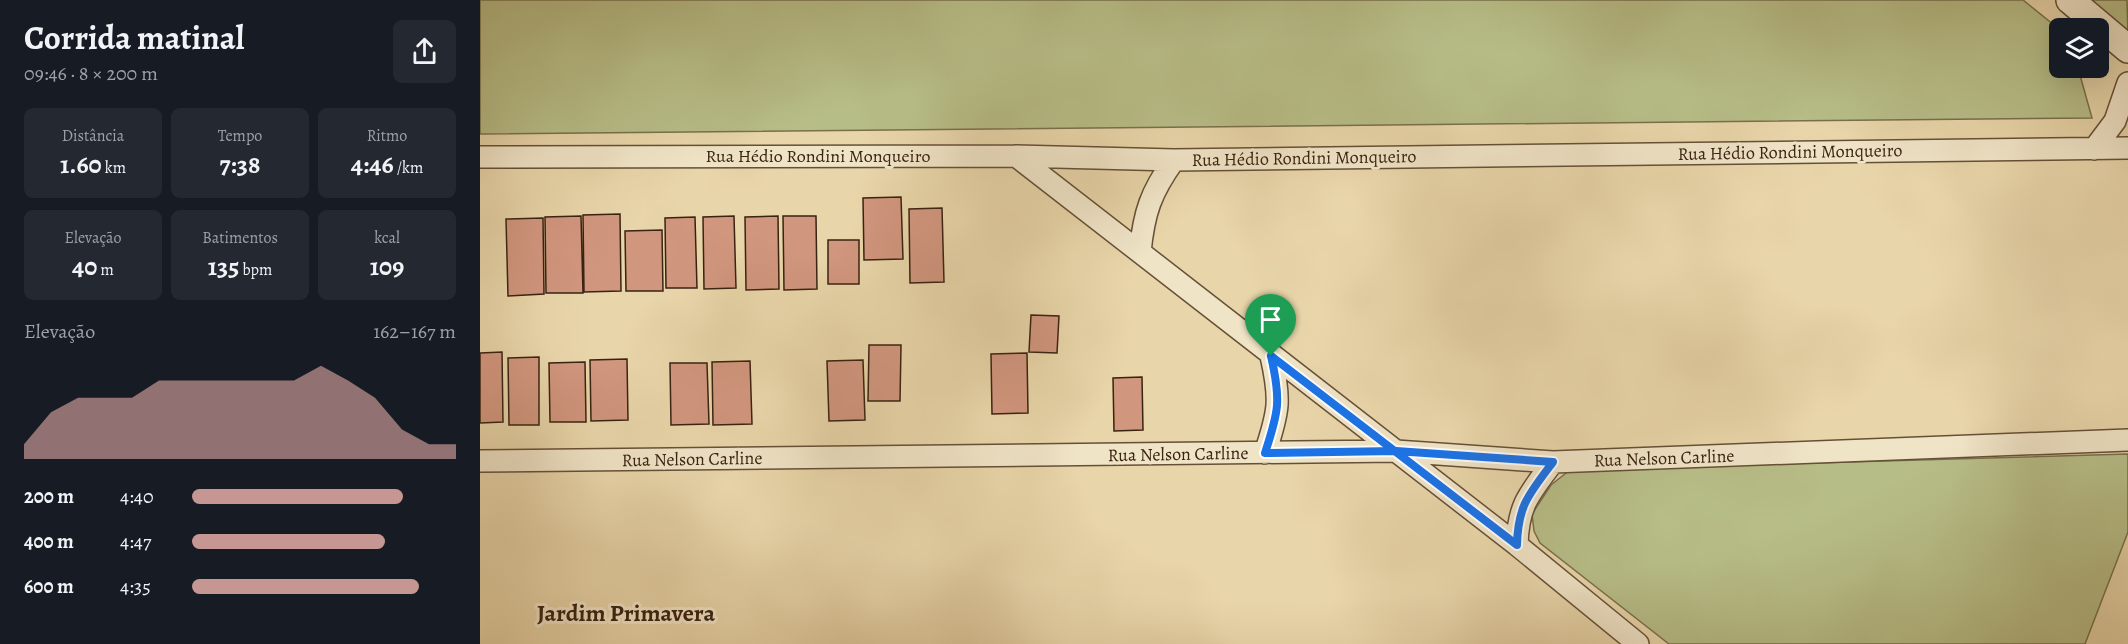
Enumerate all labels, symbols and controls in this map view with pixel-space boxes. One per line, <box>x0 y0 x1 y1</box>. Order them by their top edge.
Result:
text: Corrida matinal <box>24 15 244 60</box>
map controls <box>2049 18 2109 78</box>
button: layers <box>2049 18 2109 78</box>
button: share <box>393 20 456 83</box>
text: 09:46 · 8 × 200 m <box>24 60 158 87</box>
text: Distância <box>62 125 124 147</box>
text: Tempo <box>218 125 262 147</box>
text: Ritmo <box>367 125 407 147</box>
street label: Rua Hédio Rondini Monqueiro <box>1677 138 1903 166</box>
street label: Rua Hédio Rondini Monqueiro <box>706 144 930 168</box>
street label: Rua Hédio Rondini Monqueiro <box>1191 144 1417 172</box>
text: 1.60 <box>60 147 102 182</box>
text: 7:38 <box>220 147 260 182</box>
text: 4:46 <box>351 147 394 182</box>
text: km <box>102 157 126 179</box>
text: /km <box>394 157 423 179</box>
text: Elevação <box>65 227 121 249</box>
text: Batimentos <box>202 227 278 249</box>
text: kcal <box>374 227 400 249</box>
text: 40 <box>72 249 97 284</box>
text: 135 <box>208 249 239 284</box>
text: 109 <box>370 249 404 284</box>
text: m <box>97 259 114 281</box>
text: bpm <box>239 259 272 281</box>
pin <box>1245 294 1296 356</box>
icon: arrive <box>1254 303 1287 336</box>
text: Elevação <box>24 318 95 345</box>
text: 162–167 m <box>373 318 456 345</box>
street label: Rua Nelson Carline <box>1107 441 1249 467</box>
street label: Rua Nelson Carline <box>1593 444 1735 472</box>
street label: Rua Nelson Carline <box>621 446 763 472</box>
text: 200 m <box>24 483 74 510</box>
text: 4:40 <box>120 483 154 510</box>
text: 400 m <box>24 528 74 555</box>
text: 4:47 <box>120 528 151 555</box>
text: 600 m <box>24 573 74 600</box>
text: 4:35 <box>120 573 151 600</box>
district label: Jardim Primavera <box>537 597 715 629</box>

